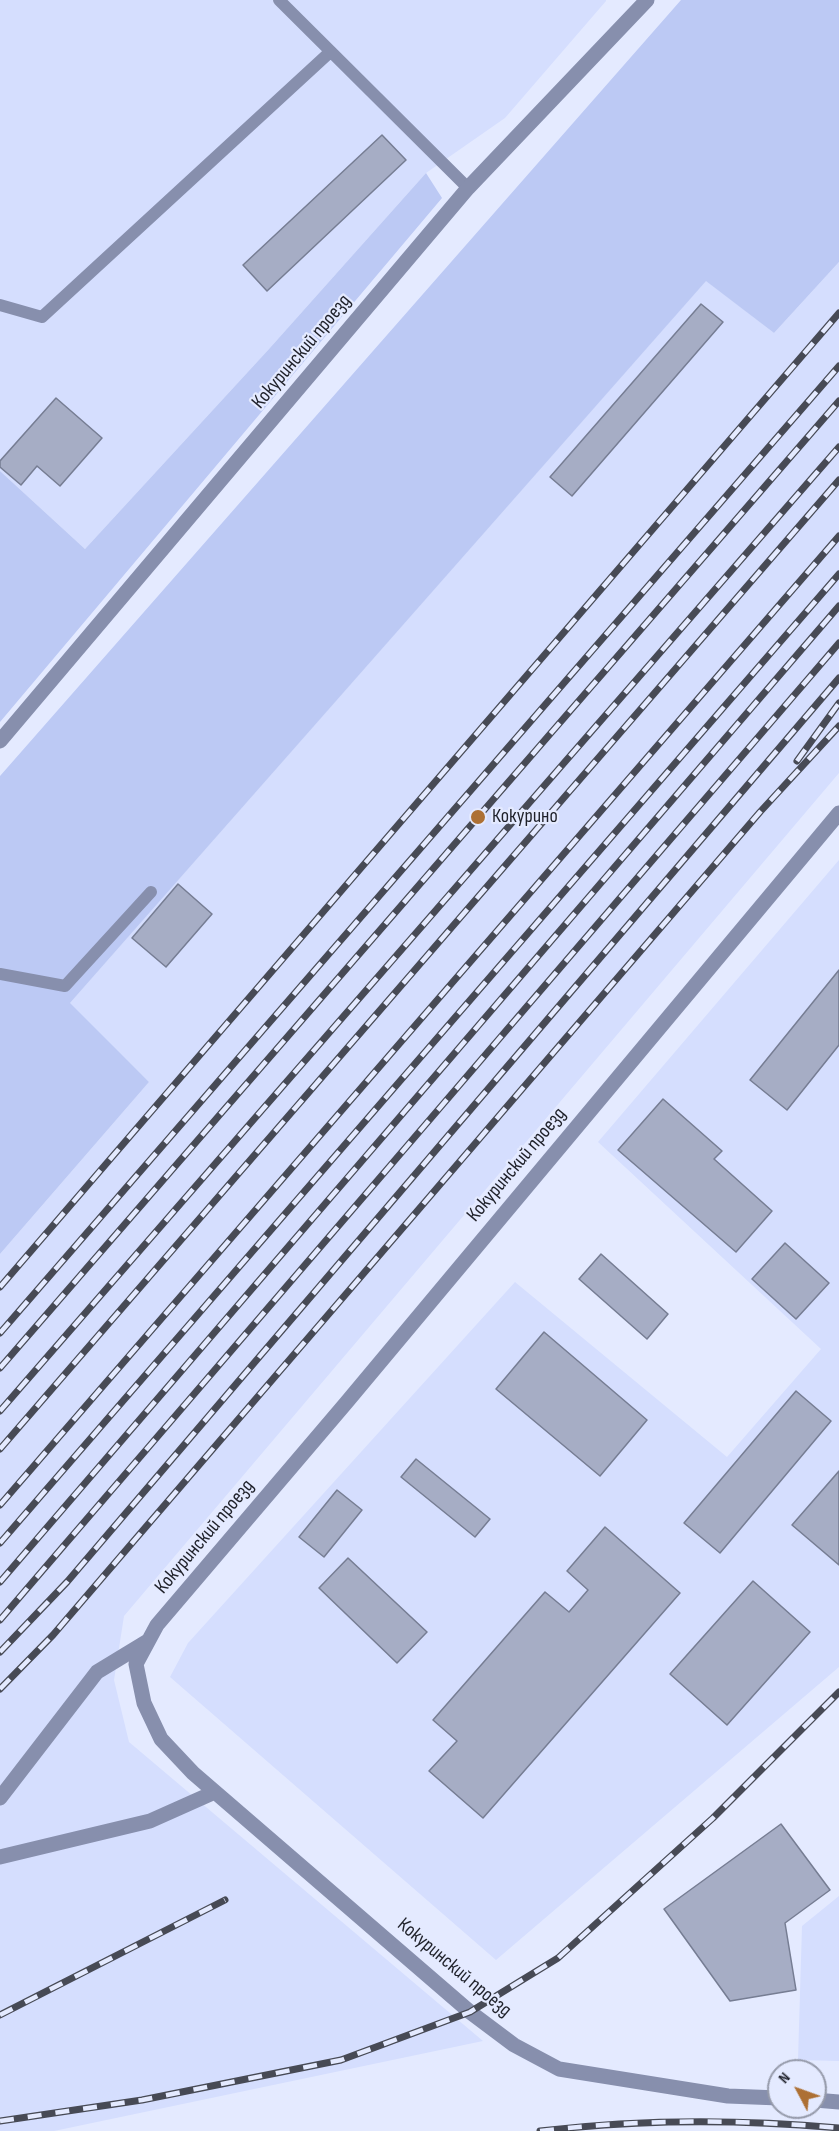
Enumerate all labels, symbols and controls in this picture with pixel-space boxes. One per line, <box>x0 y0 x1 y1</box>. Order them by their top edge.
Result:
street label: Кокуринский проезд <box>247 290 357 414</box>
place label: Кокурино <box>492 805 558 829</box>
marker: Кокурино <box>469 808 487 826</box>
street label: Кокуринский проезд <box>462 1103 572 1227</box>
street label: Кокуринский проезд <box>150 1475 260 1599</box>
street label: Кокуринский проезд <box>392 1913 516 2023</box>
north arrow <box>767 2059 827 2119</box>
text: N <box>775 2069 795 2088</box>

